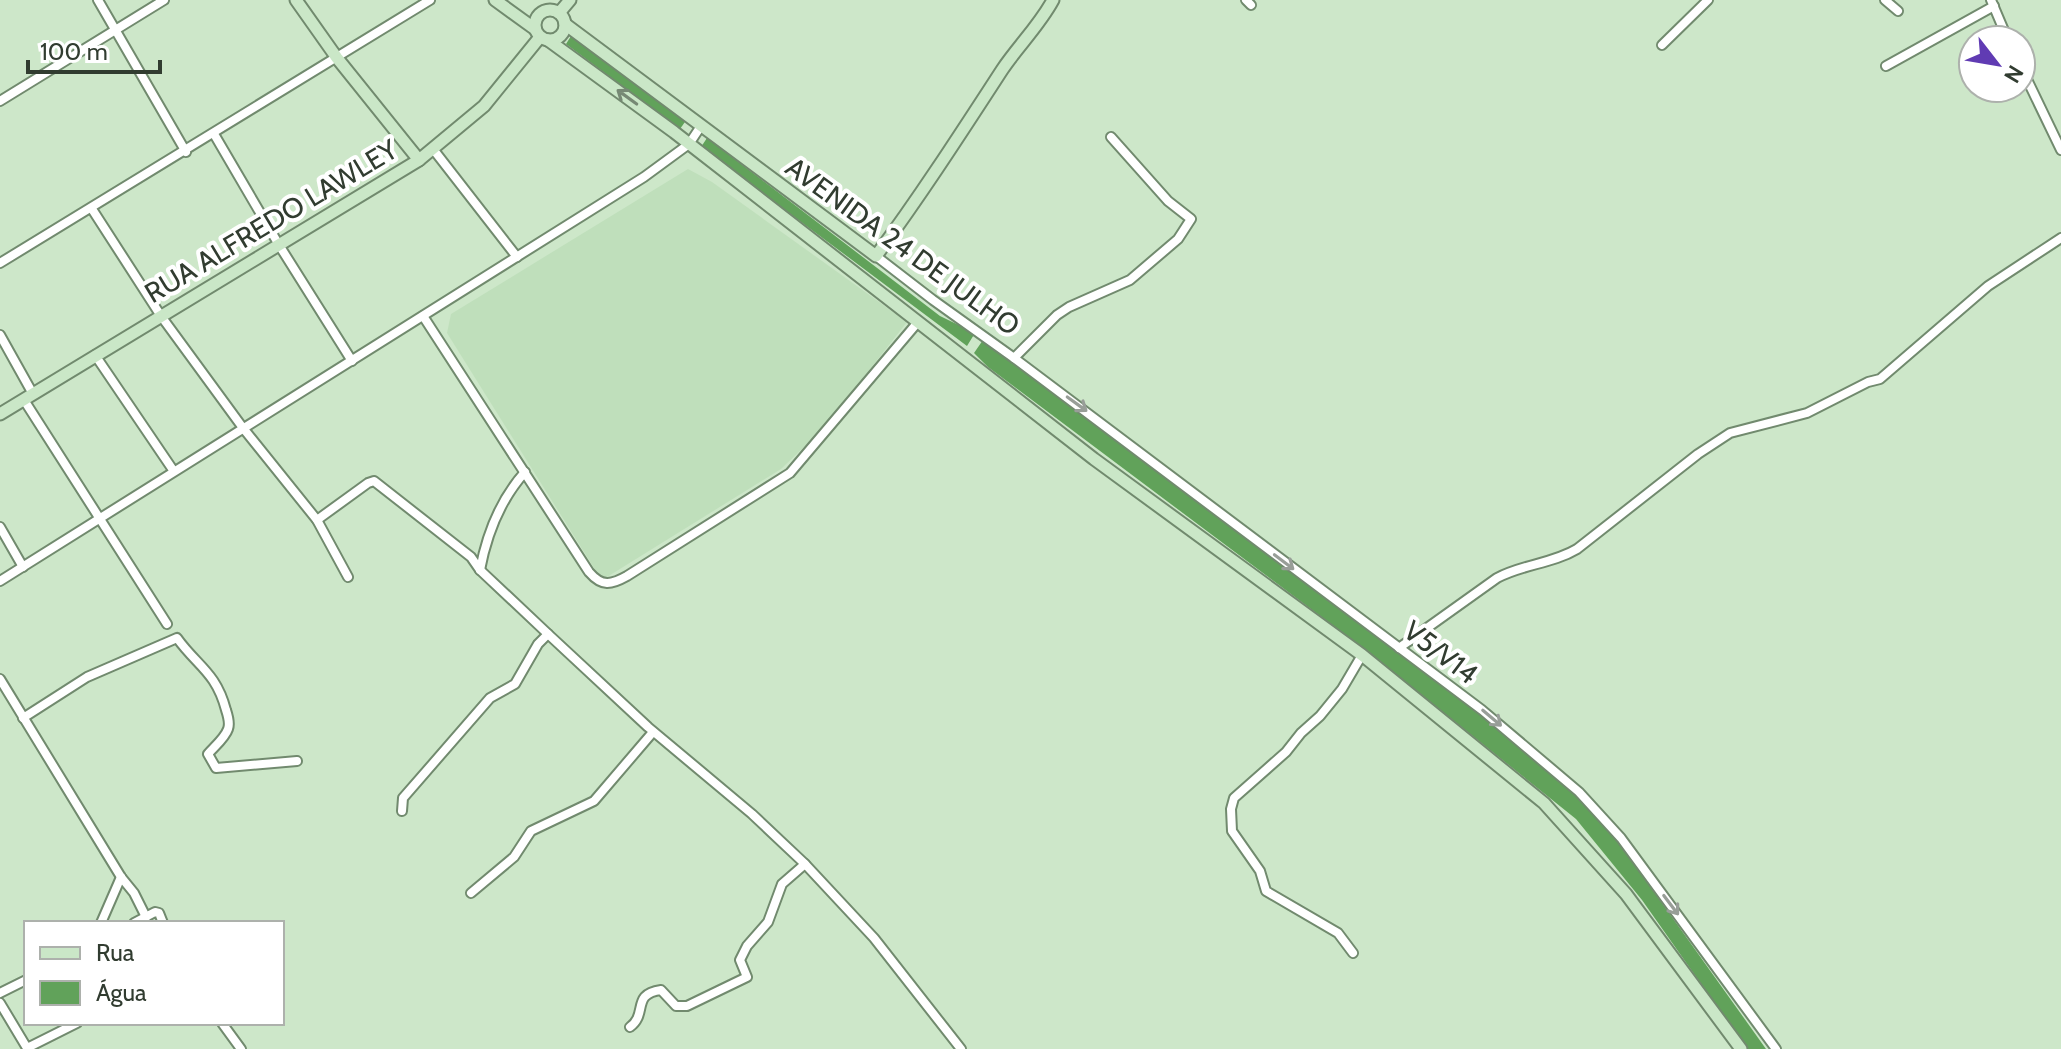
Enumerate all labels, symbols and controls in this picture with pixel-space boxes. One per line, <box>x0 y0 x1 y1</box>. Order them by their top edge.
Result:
scale bar <box>28 24 160 74</box>
north arrow <box>1957 24 2037 104</box>
text: 100 m <box>40 37 108 66</box>
text: N <box>1998 60 2029 88</box>
one-way arrow <box>616 89 638 105</box>
street label: RUA ALFREDO LAWLEY <box>138 131 405 310</box>
street label: AVENIDA 24 DE JULHO <box>779 150 1027 342</box>
one-way arrow <box>1066 395 1088 412</box>
one-way arrow <box>1273 553 1294 570</box>
street label: V5/V14 <box>1397 613 1485 691</box>
one-way arrow <box>1481 709 1501 727</box>
one-way arrow <box>1662 893 1679 915</box>
legend <box>24 921 284 1025</box>
text: Rua <box>96 938 135 967</box>
text: Água <box>96 978 147 1007</box>

